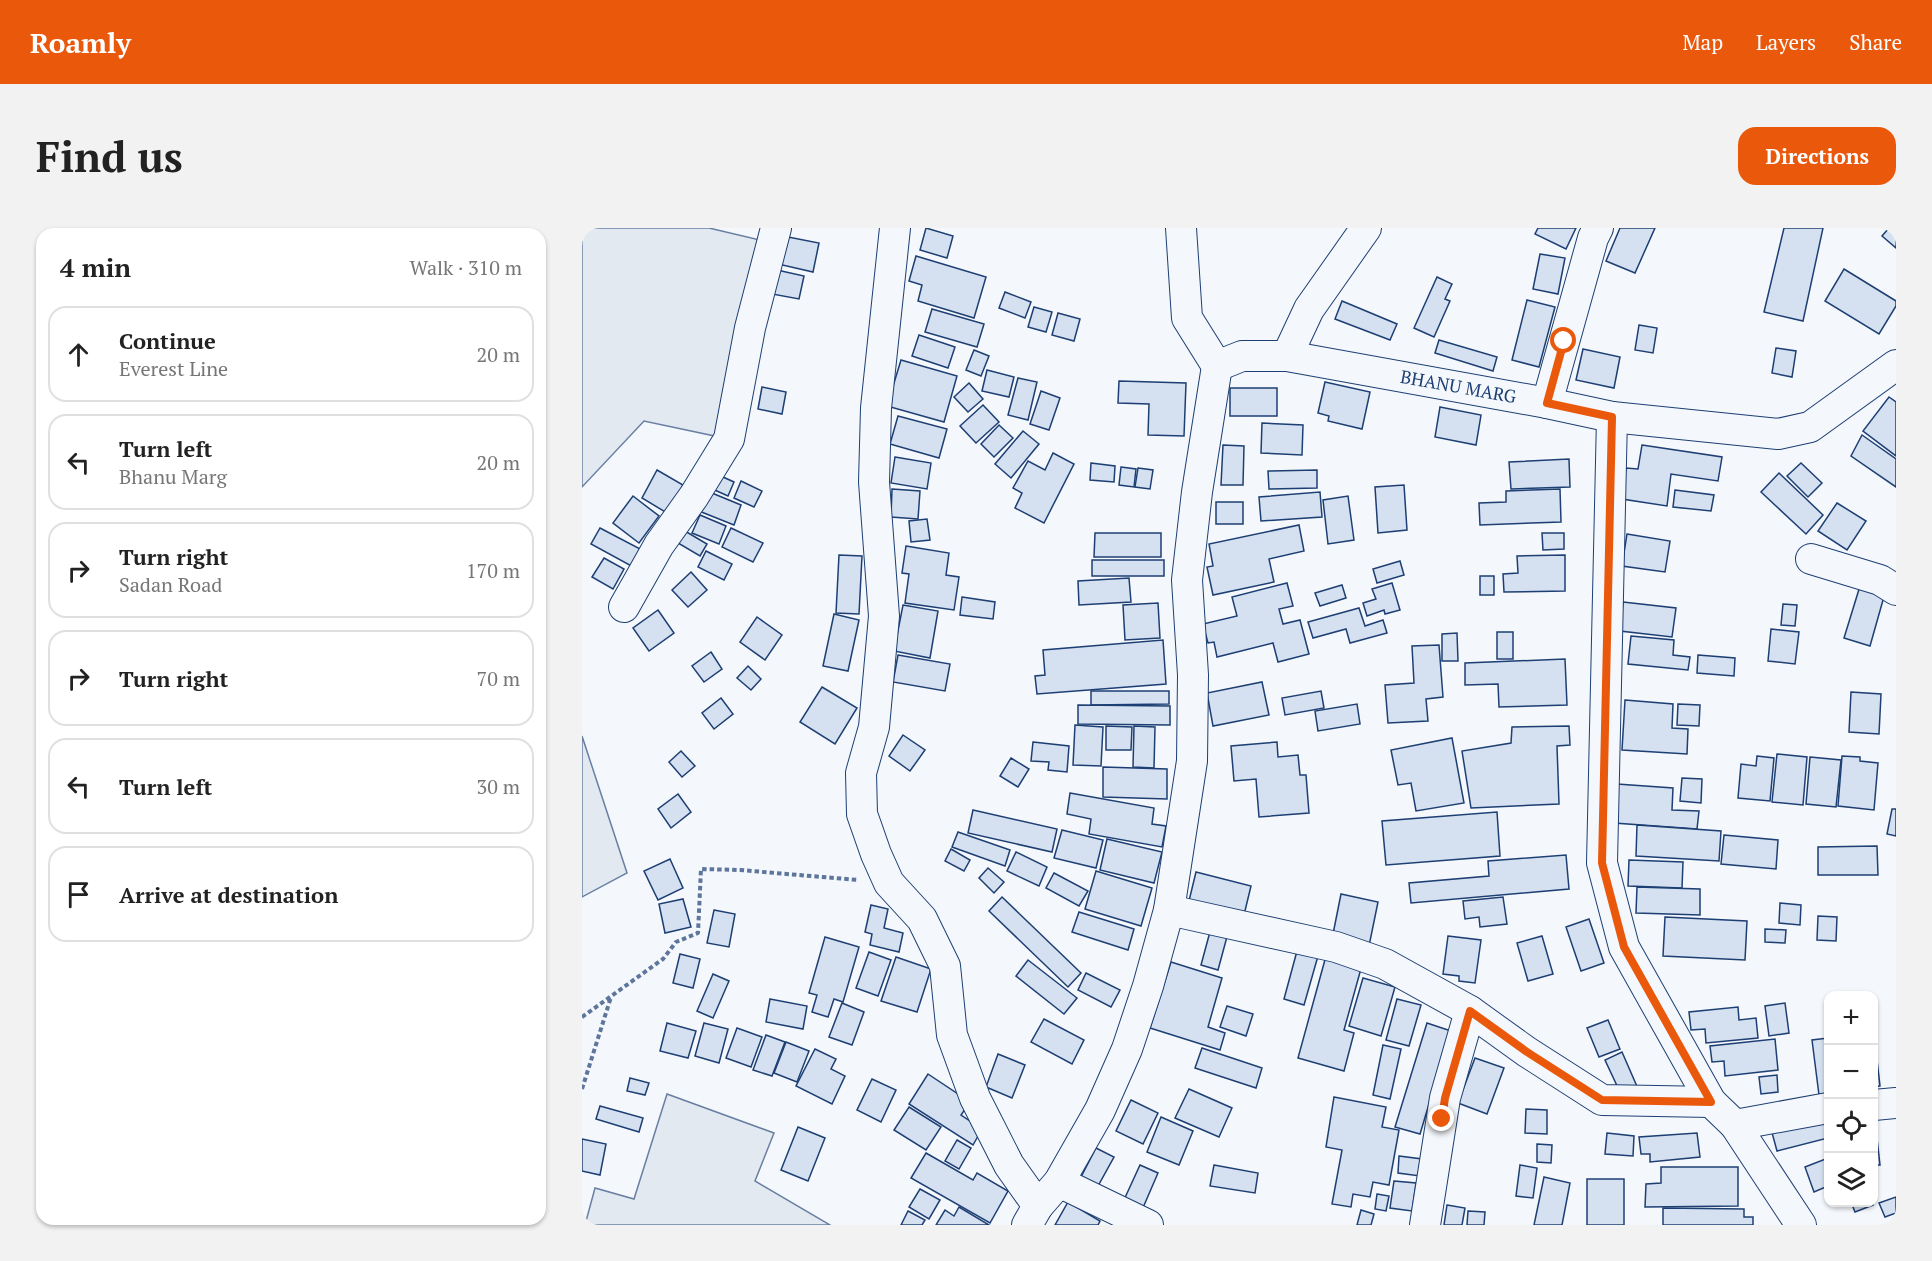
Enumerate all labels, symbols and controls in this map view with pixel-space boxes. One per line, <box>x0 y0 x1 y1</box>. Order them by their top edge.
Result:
text: Roamly <box>30 24 131 61</box>
text: Map <box>1682 28 1723 56</box>
text: Layers <box>1756 28 1816 56</box>
text: Share <box>1849 28 1902 56</box>
button: Directions <box>1738 127 1896 185</box>
text: Find us <box>36 128 183 184</box>
text: 4 min <box>60 250 131 284</box>
text: Walk · 310 m <box>410 254 522 281</box>
text: Continue <box>119 326 216 355</box>
route start <box>1550 327 1576 353</box>
icon: ahead <box>62 338 95 371</box>
text: 20 m <box>477 341 520 368</box>
text: Everest Line <box>119 355 228 382</box>
street label: BHANU MARG <box>1399 364 1519 408</box>
text: Turn left <box>119 434 212 463</box>
icon: left <box>62 446 95 479</box>
text: 20 m <box>477 449 520 476</box>
text: Bhanu Marg <box>119 463 227 490</box>
text: Turn right <box>119 542 228 571</box>
icon: right <box>62 554 95 587</box>
text: 170 m <box>466 557 520 584</box>
text: Sadan Road <box>119 571 222 598</box>
icon: right <box>62 662 95 695</box>
text: Turn right <box>119 664 228 693</box>
text: 70 m <box>477 665 520 692</box>
icon: left <box>62 770 95 803</box>
text: Turn left <box>119 772 212 801</box>
text: 30 m <box>477 773 520 800</box>
icon: arrive <box>62 878 95 911</box>
text: Arrive at destination <box>119 880 338 909</box>
map controls <box>1824 991 1878 1207</box>
button: + <box>1824 991 1878 1045</box>
button: − <box>1824 1045 1878 1099</box>
button: locate <box>1824 1099 1878 1153</box>
route end <box>1428 1105 1454 1131</box>
button: layers <box>1824 1153 1878 1207</box>

